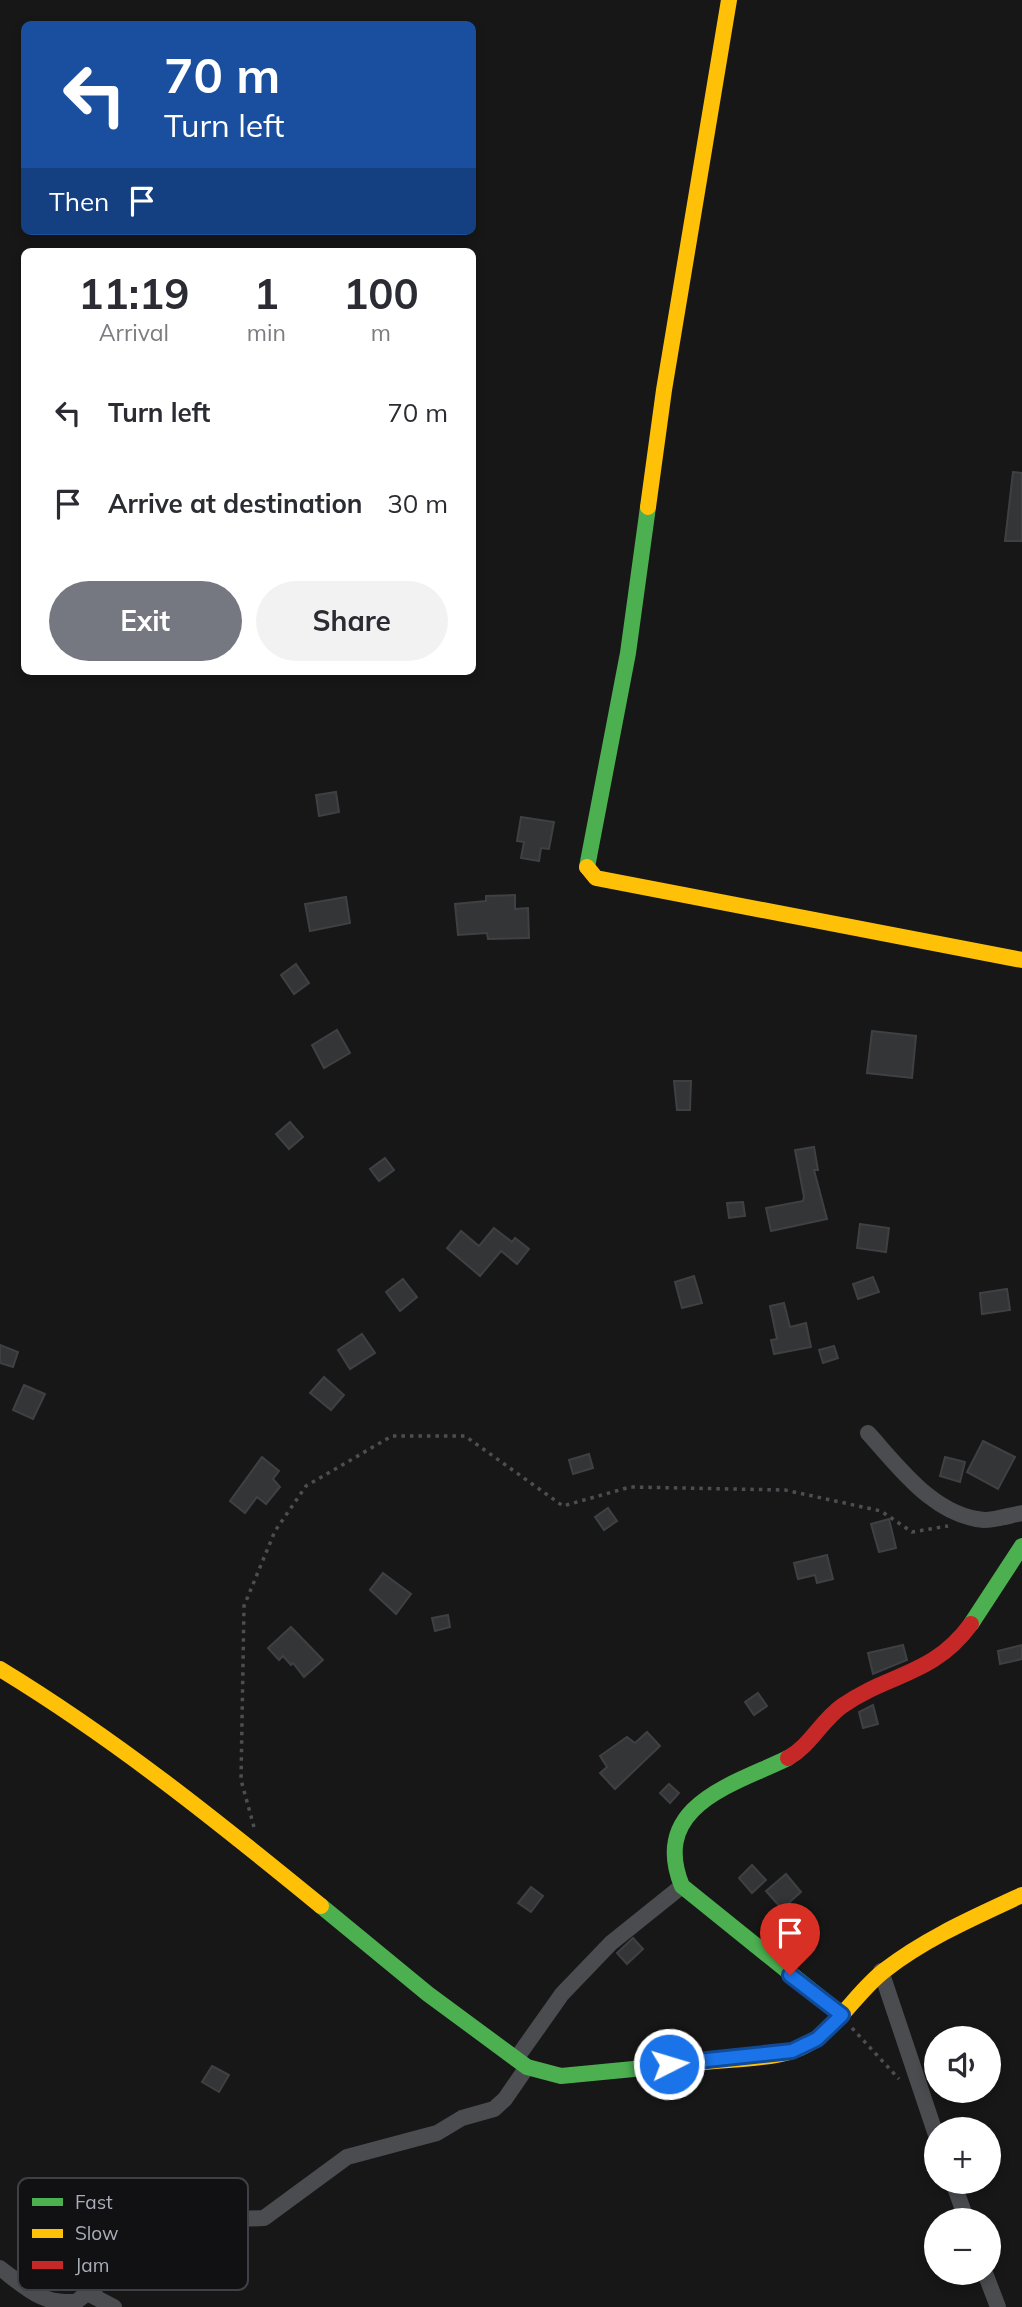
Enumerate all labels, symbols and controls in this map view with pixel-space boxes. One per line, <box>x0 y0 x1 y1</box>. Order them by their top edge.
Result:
text: 70 m <box>164 44 280 105</box>
icon: left <box>49 49 140 140</box>
text: Turn left <box>164 105 284 145</box>
icon: arrive <box>123 182 161 220</box>
text: Then <box>49 185 109 218</box>
text: 11:19 <box>78 267 189 320</box>
text: 1 <box>254 267 279 320</box>
text: 100 <box>343 267 419 320</box>
text: Arrival <box>99 318 169 347</box>
text: min <box>247 318 286 347</box>
text: m <box>371 318 391 347</box>
icon: left <box>49 394 87 432</box>
text: Turn left <box>108 396 210 429</box>
text: 70 m <box>387 396 448 429</box>
icon: arrive <box>49 485 87 523</box>
text: Arrive at destination <box>108 487 363 520</box>
text: 30 m <box>387 487 448 520</box>
button: Exit <box>49 581 242 661</box>
button: Share <box>256 581 448 661</box>
pin <box>760 1903 820 1975</box>
icon: arrive <box>771 1914 809 1952</box>
map controls <box>924 2026 1001 2285</box>
button: sound <box>924 2026 1001 2103</box>
position arrow <box>632 2027 706 2101</box>
button: + <box>924 2117 1001 2194</box>
legend <box>18 2178 248 2290</box>
text: Fast <box>75 2190 113 2214</box>
button: − <box>924 2208 1001 2285</box>
text: Slow <box>75 2221 119 2245</box>
text: Jam <box>75 2253 109 2277</box>

